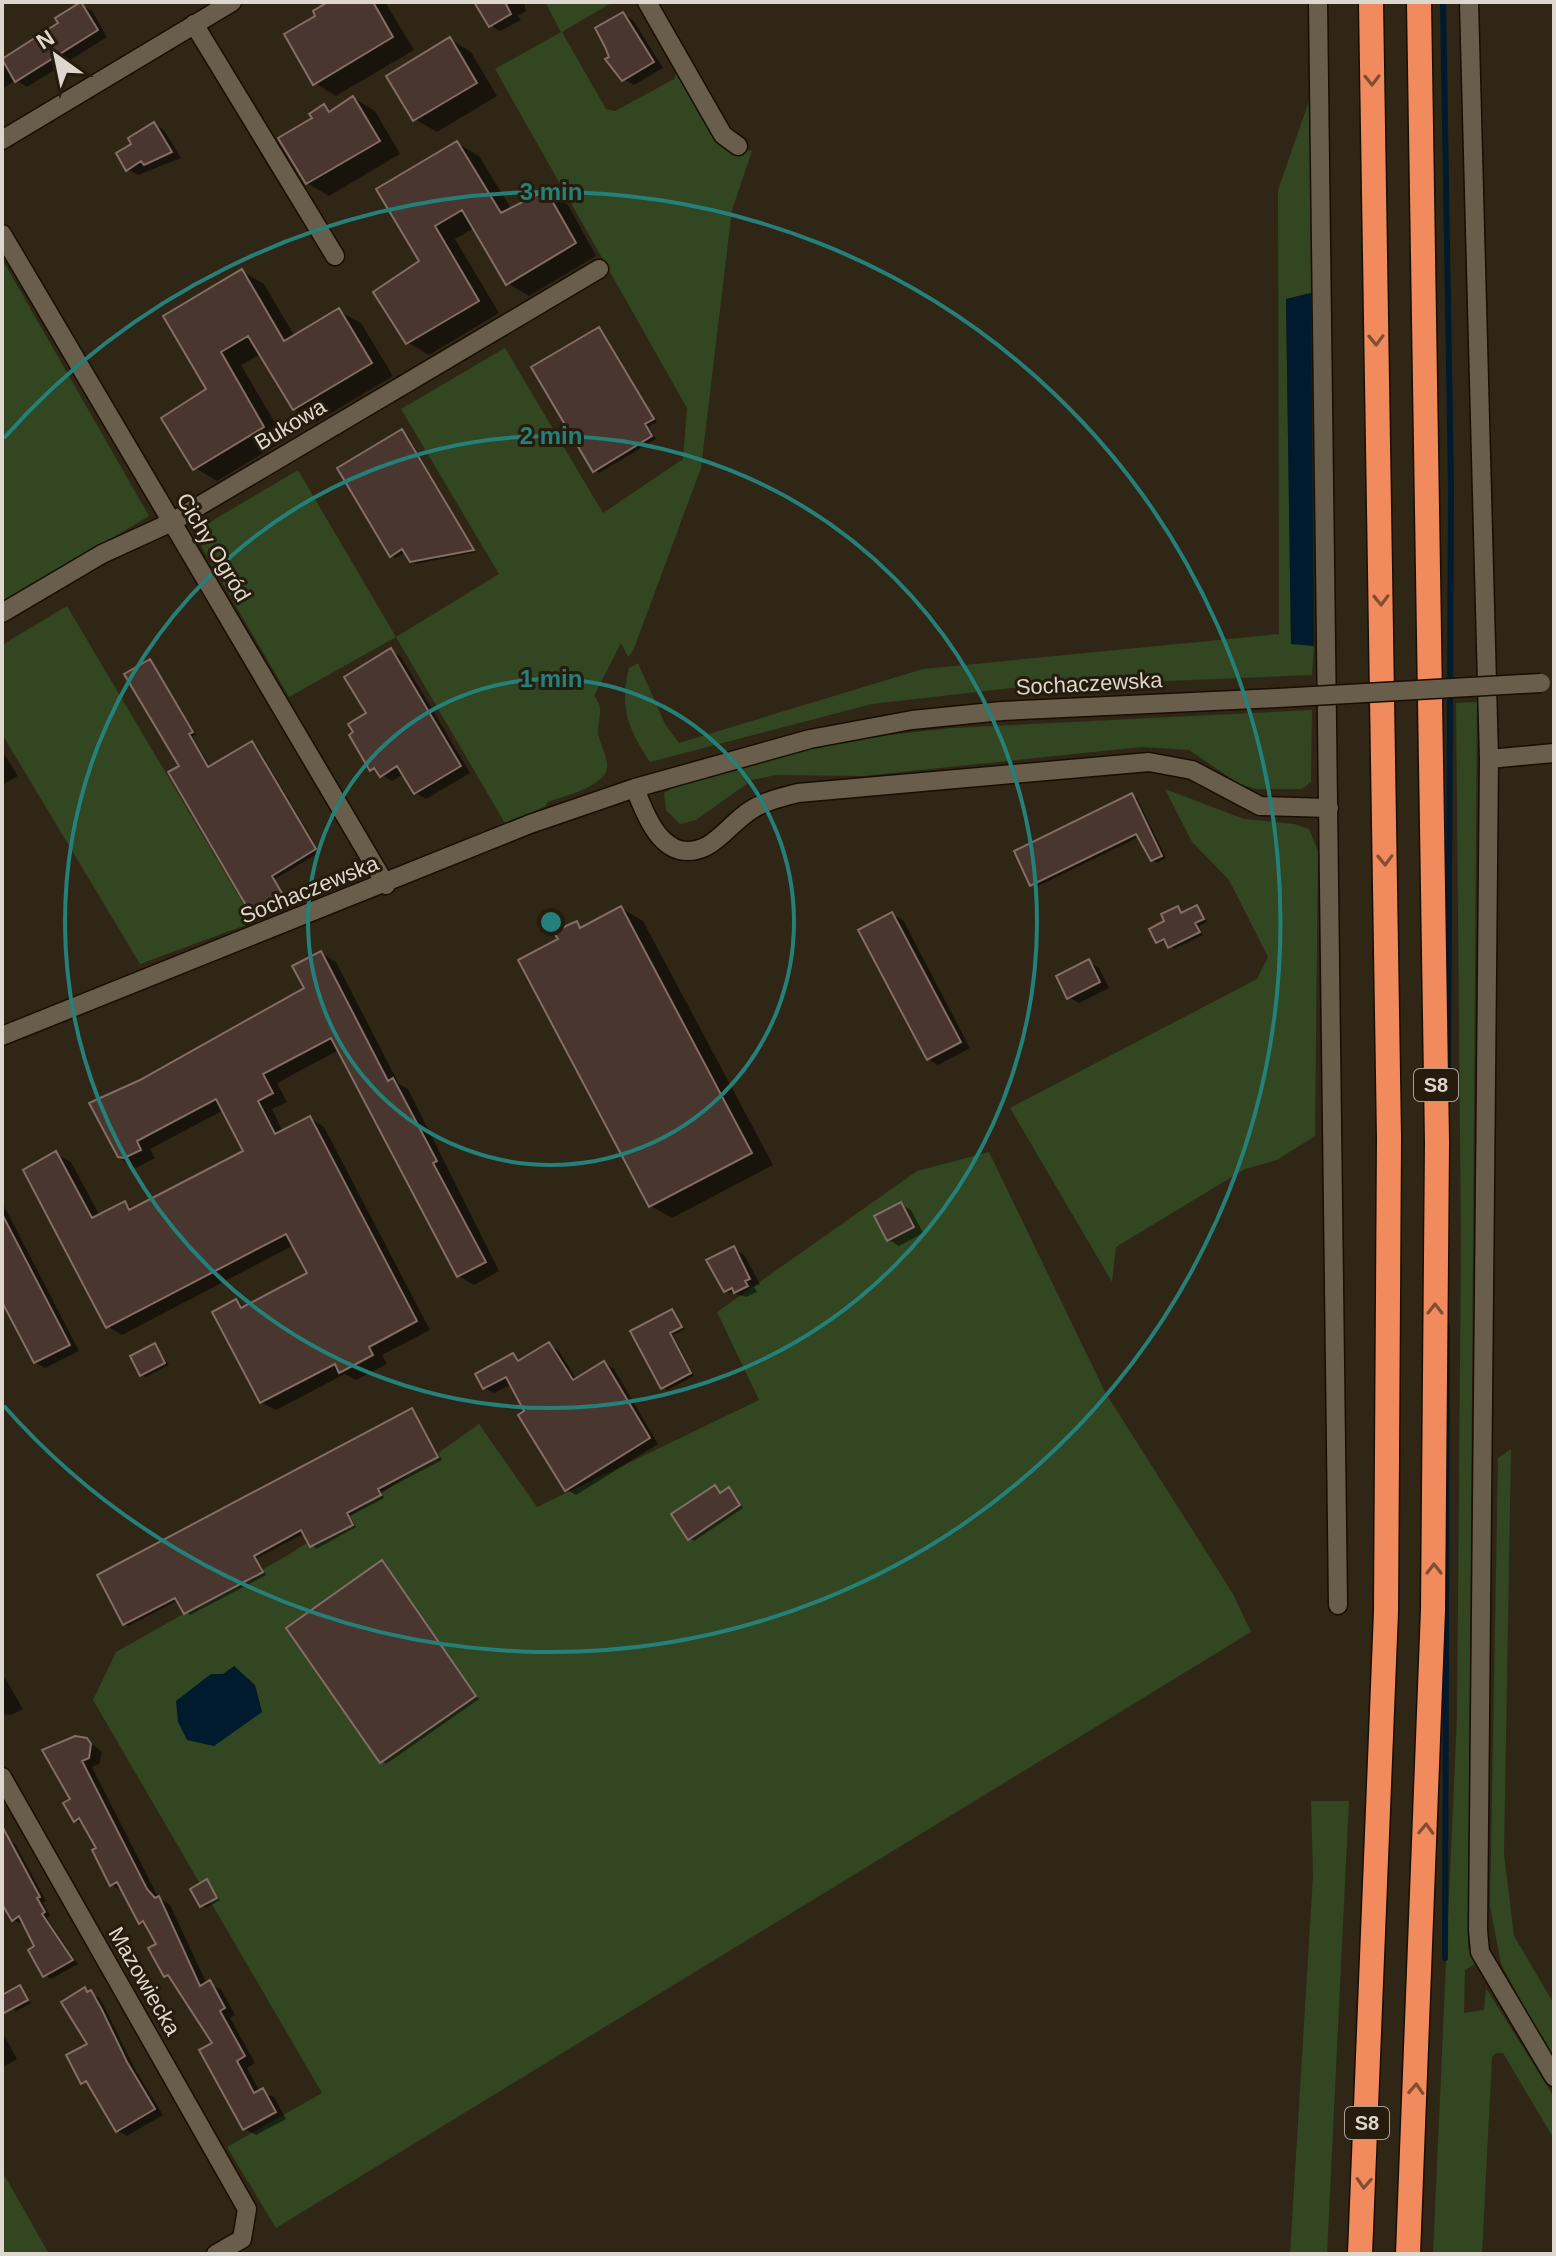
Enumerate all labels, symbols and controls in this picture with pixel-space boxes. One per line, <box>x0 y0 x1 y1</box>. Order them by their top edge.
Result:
north arrow <box>16 16 96 96</box>
text: N <box>32 25 59 54</box>
one-way arrow <box>1363 74 1381 87</box>
text: 3 min <box>520 178 582 205</box>
one-way arrow <box>1368 334 1385 347</box>
street label: Bukowa <box>250 393 331 455</box>
text: 2 min <box>520 422 582 449</box>
street label: Cichy Ogród <box>171 488 256 606</box>
one-way arrow <box>1372 594 1390 607</box>
text: 1 min <box>520 665 582 692</box>
street label: Sochaczewska <box>1015 667 1164 700</box>
street label: Sochaczewska <box>236 850 383 929</box>
one-way arrow <box>1376 854 1394 867</box>
centre of rings <box>537 908 565 936</box>
road number: S8 <box>1414 1069 1458 1101</box>
one-way arrow <box>1427 1302 1444 1315</box>
one-way arrow <box>1425 1562 1442 1575</box>
one-way arrow <box>1417 1822 1435 1835</box>
street label: Mazowiecka <box>103 1923 186 2041</box>
one-way arrow <box>1407 2082 1424 2095</box>
road number: S8 <box>1345 2107 1389 2139</box>
one-way arrow <box>1355 2177 1372 2190</box>

